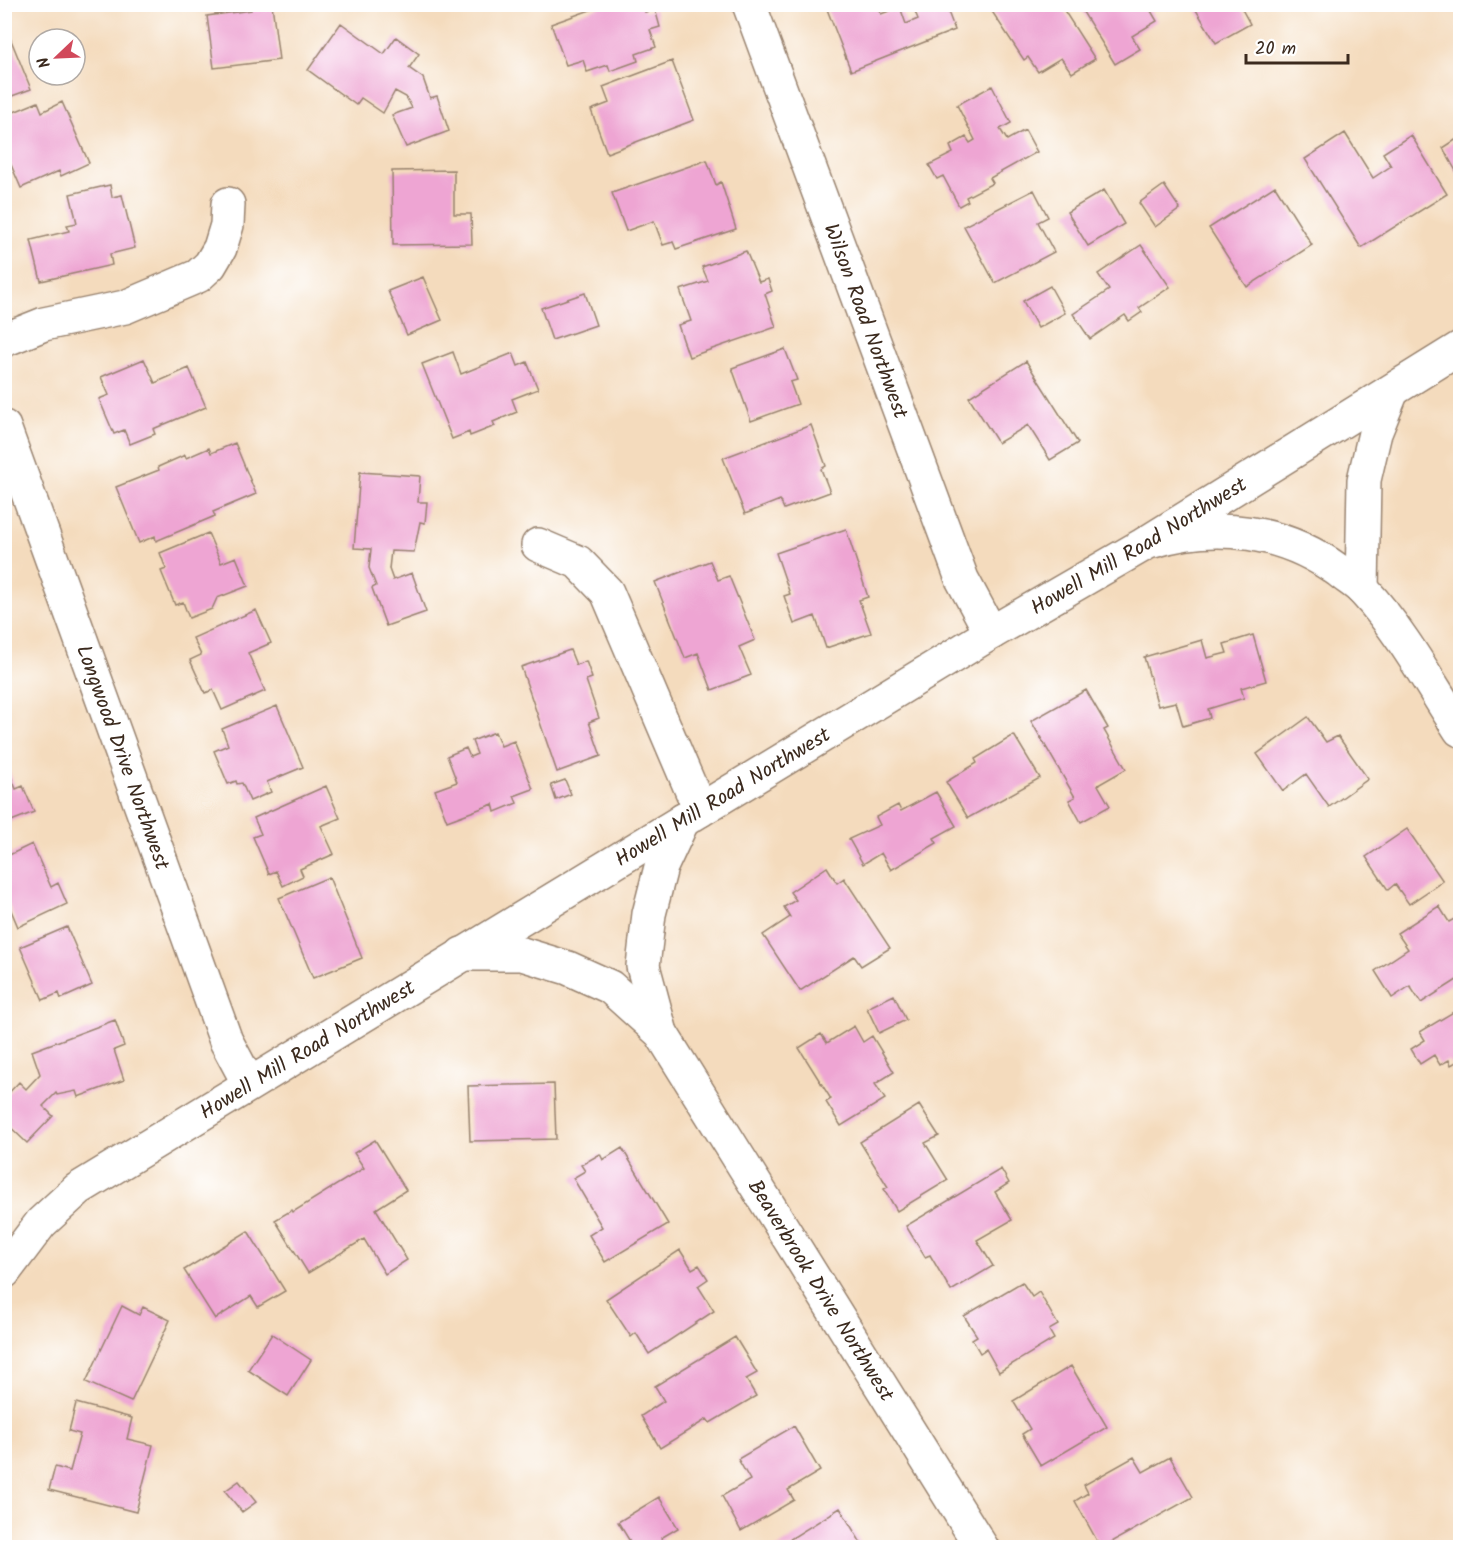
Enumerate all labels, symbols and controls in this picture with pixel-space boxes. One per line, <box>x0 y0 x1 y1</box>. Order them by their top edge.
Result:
north arrow <box>27 27 87 87</box>
scale bar <box>1246 27 1348 65</box>
text: 20 m <box>1255 35 1296 64</box>
text: N <box>31 53 58 72</box>
street label: Wilson Road Northwest <box>814 219 917 425</box>
street label: Howell Mill Road Northwest <box>1025 469 1255 625</box>
street label: Longwood Drive Northwest <box>66 640 178 876</box>
street label: Howell Mill Road Northwest <box>609 719 838 876</box>
street label: Howell Mill Road Northwest <box>194 972 423 1129</box>
street label: Beaverbrook Drive Northwest <box>738 1174 902 1409</box>

